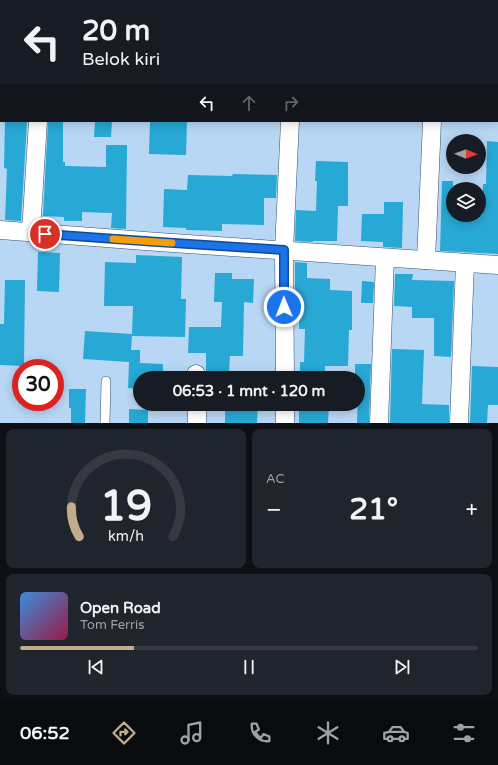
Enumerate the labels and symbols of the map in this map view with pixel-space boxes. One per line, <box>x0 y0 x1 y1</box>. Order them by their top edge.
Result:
north arrow <box>446 134 486 174</box>
pin <box>28 217 62 251</box>
position arrow <box>263 286 305 328</box>
speed limit sign: 30 <box>12 359 64 411</box>

